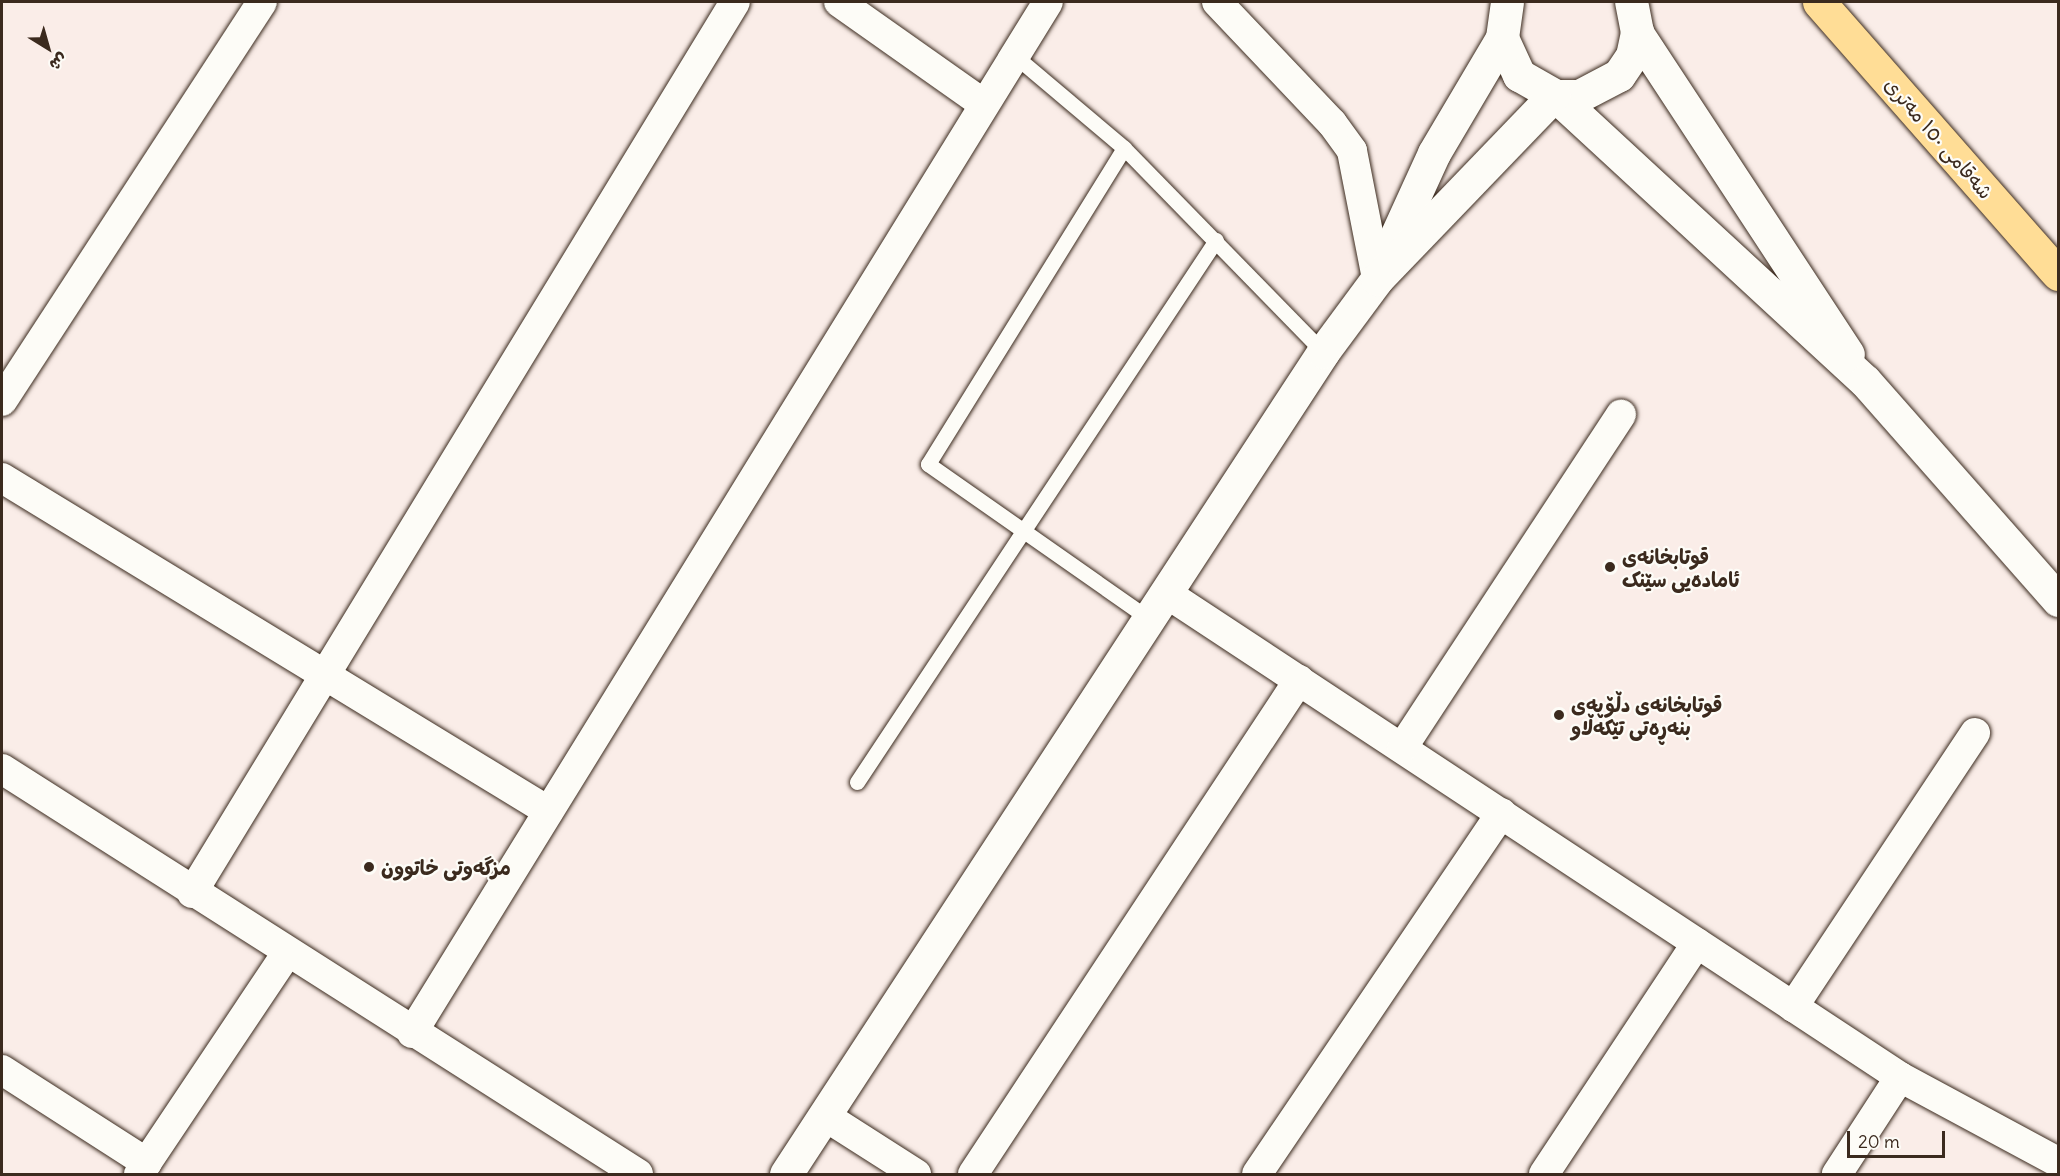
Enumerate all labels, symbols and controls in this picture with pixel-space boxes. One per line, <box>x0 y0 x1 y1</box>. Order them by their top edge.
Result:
north arrow <box>18 18 78 78</box>
text: ش <box>46 49 72 76</box>
street label: شەقامی ١٥٠ مەتری <box>1880 72 1998 204</box>
place label: قوتابخانەی ئامادەیی سێنک <box>1622 544 1739 591</box>
marker: قوتابخانەی ئامادەیی سێنک <box>1603 560 1617 574</box>
place label: قوتابخانەی دڵۆپەی بنەڕەتی تێکەڵاو <box>1571 692 1722 739</box>
marker: قوتابخانەی دڵۆپەی بنەڕەتی تێکەڵاو <box>1552 708 1566 722</box>
place label: مزگەوتی خاتوون <box>381 855 511 879</box>
marker: مزگەوتی خاتوون <box>362 860 376 874</box>
scale bar <box>1850 1119 1948 1157</box>
text: 20 m <box>1858 1130 1900 1153</box>

